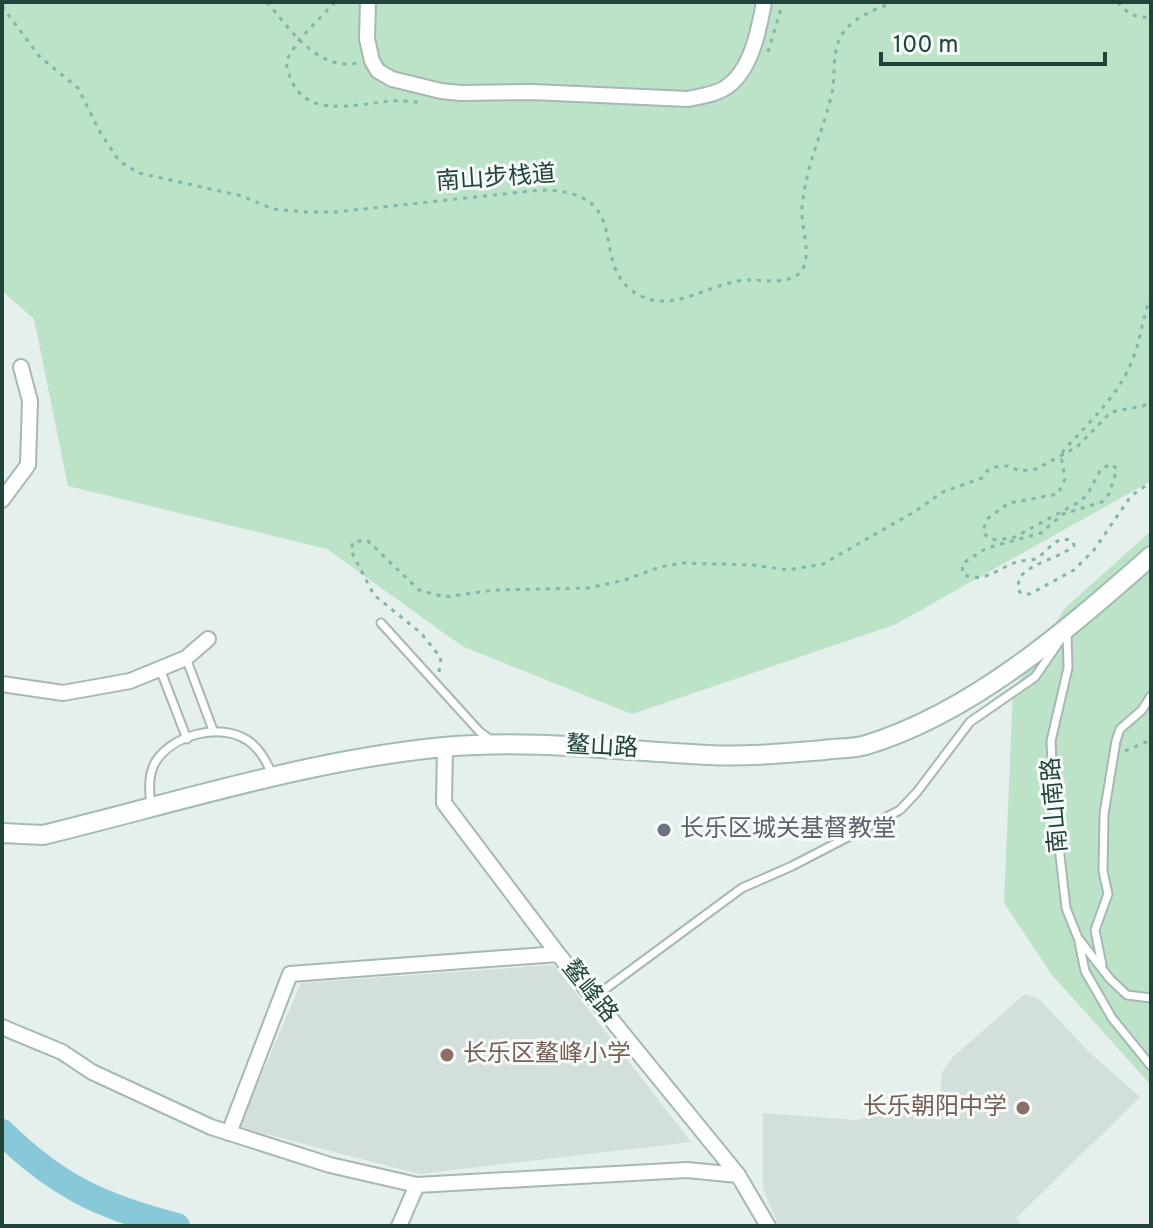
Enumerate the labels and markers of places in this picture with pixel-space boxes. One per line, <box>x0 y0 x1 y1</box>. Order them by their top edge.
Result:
place label: 长乐区城关基督教堂 <box>680 815 896 845</box>
marker: 长乐区城关基督教堂 <box>655 821 673 839</box>
place label: 长乐区鳌峰小学 <box>463 1040 631 1070</box>
marker: 长乐区鳌峰小学 <box>438 1046 456 1064</box>
place label: 长乐朝阳中学 <box>863 1093 1007 1123</box>
marker: 长乐朝阳中学 <box>1014 1099 1032 1117</box>

